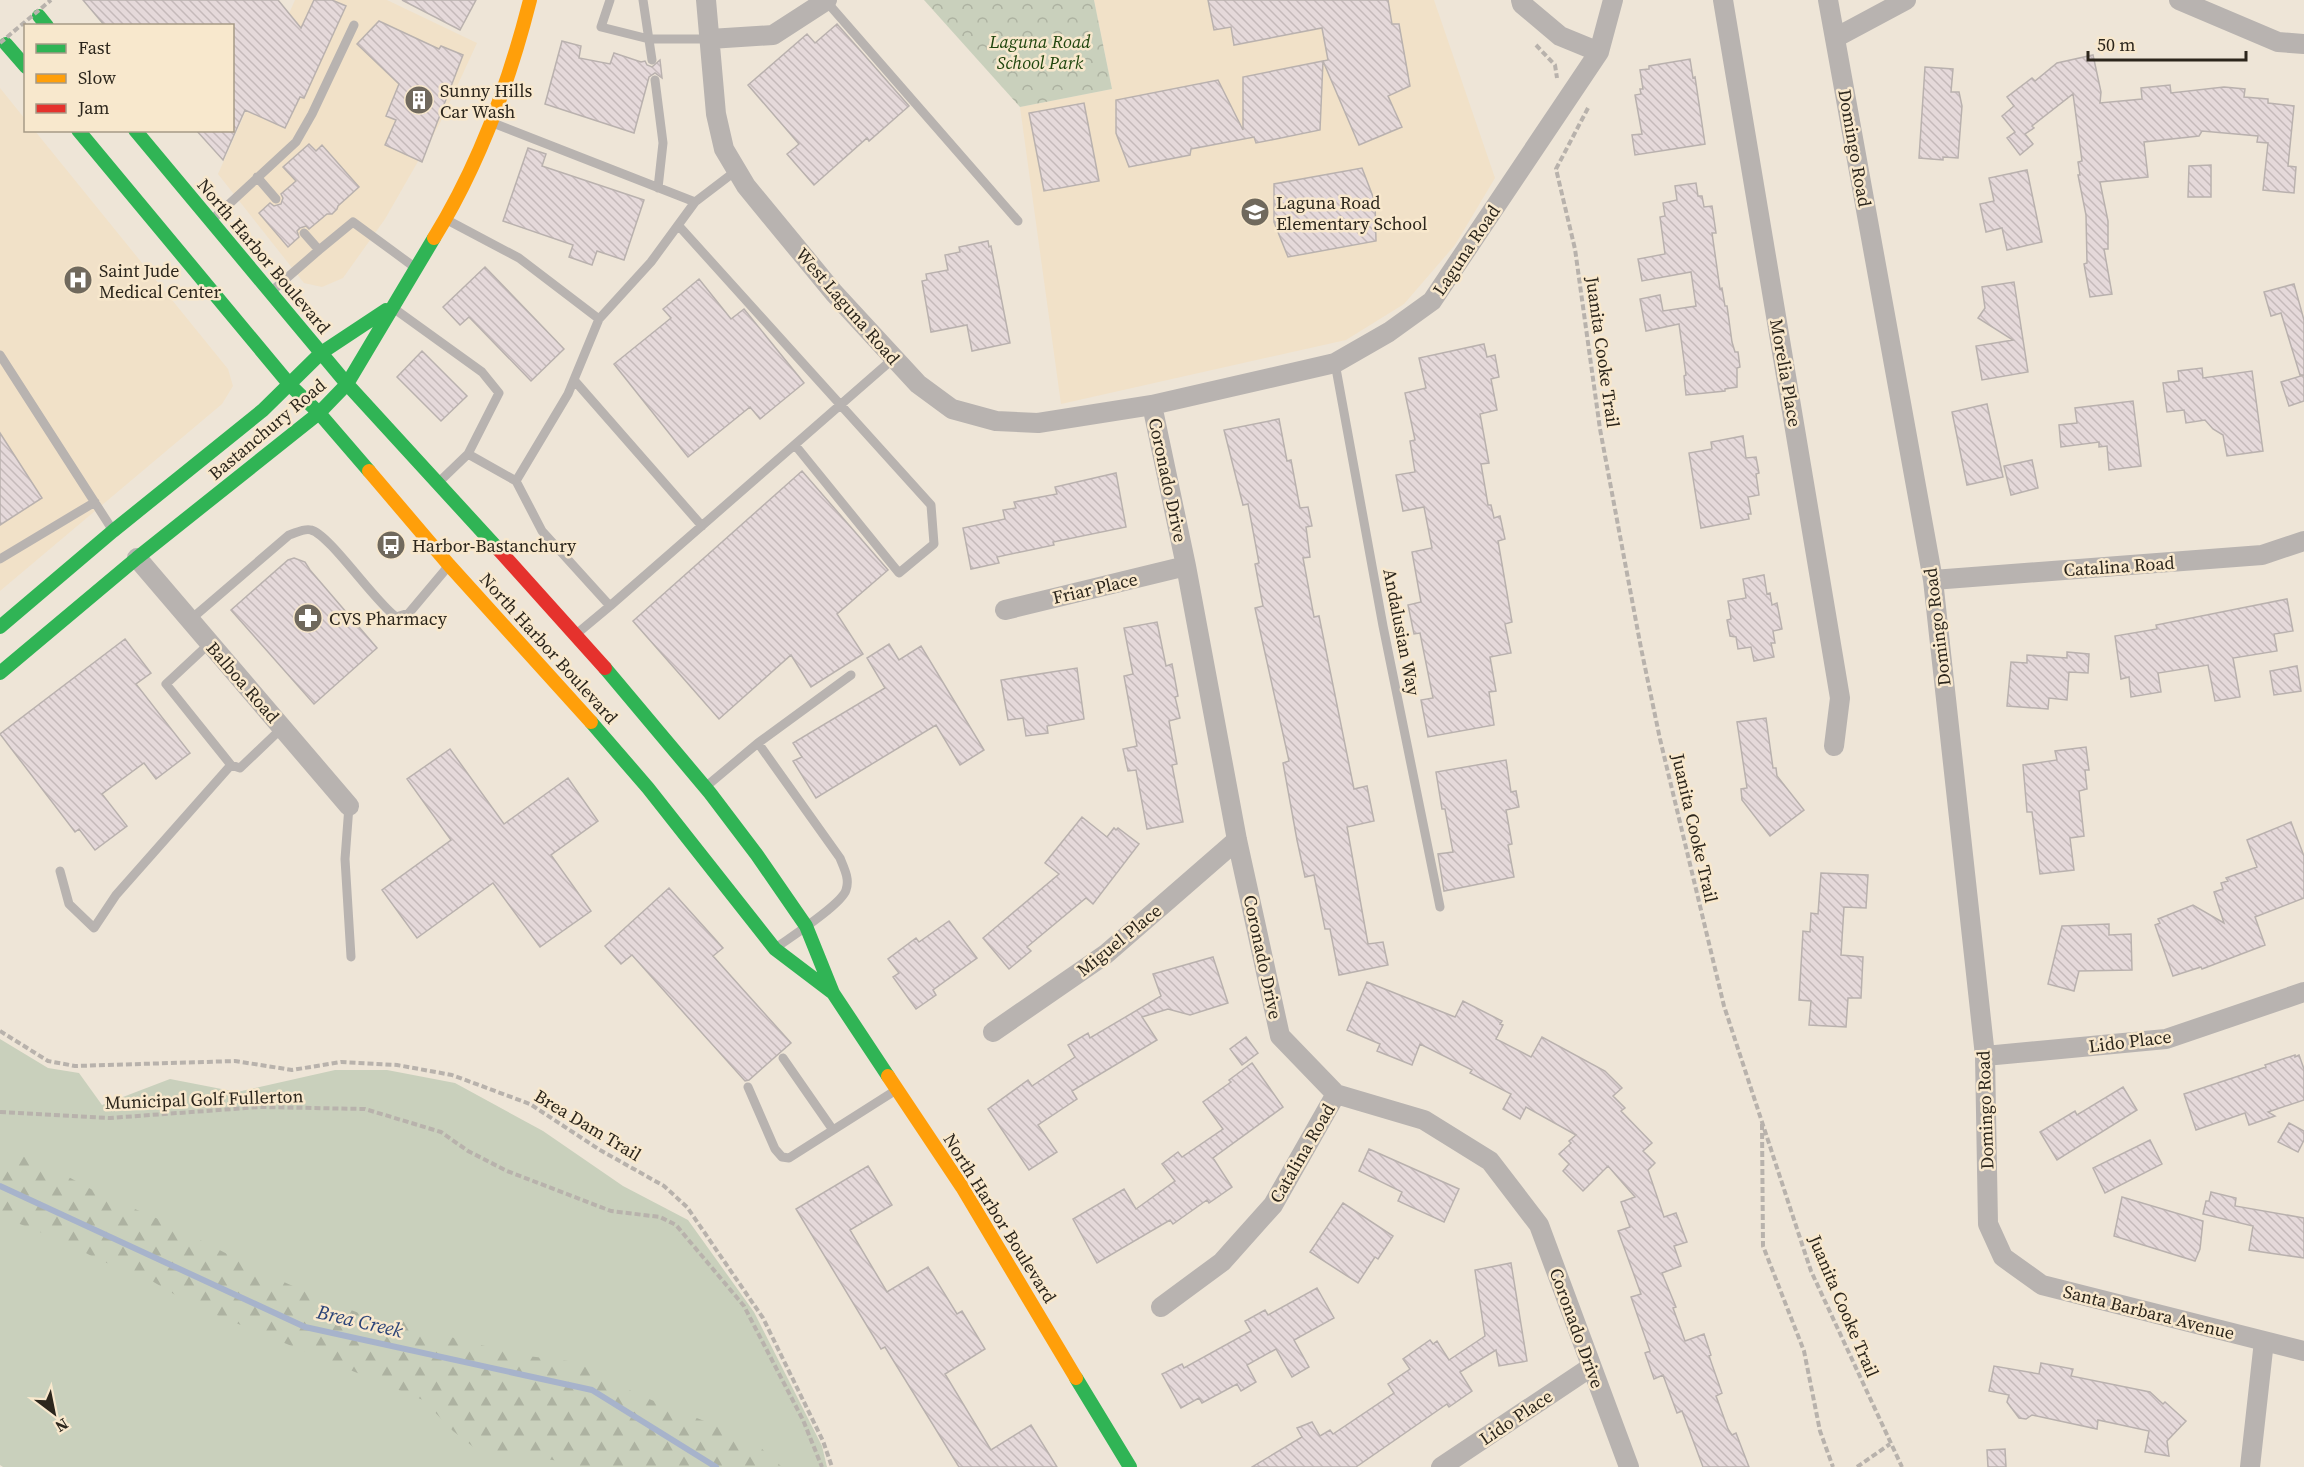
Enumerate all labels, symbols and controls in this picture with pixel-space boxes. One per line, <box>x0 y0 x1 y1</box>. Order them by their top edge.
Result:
legend <box>24 24 234 132</box>
scale bar <box>2088 24 2246 62</box>
park label: Laguna Road School Park <box>988 29 1091 75</box>
text: 50 m <box>2097 32 2135 57</box>
text: Fast <box>78 35 111 60</box>
text: Slow <box>78 65 116 90</box>
place label: Sunny Hills Car Wash <box>440 78 532 124</box>
building icon: Sunny Hills Car Wash <box>403 84 435 116</box>
street label: Domingo Road <box>1832 87 1878 209</box>
text: Jam <box>77 95 110 120</box>
street label: North Harbor Boulevard <box>192 173 336 339</box>
place label: Laguna Road Elementary School <box>1276 190 1427 236</box>
school or university icon: Laguna Road Elementary School <box>1239 196 1271 228</box>
street label: Laguna Road <box>1426 200 1506 300</box>
street label: West Laguna Road <box>790 242 906 370</box>
place label: Saint Jude Medical Center <box>99 258 222 304</box>
hospital icon: Saint Jude Medical Center <box>62 264 94 296</box>
street label: Juanita Cooke Trail <box>1580 274 1626 429</box>
street label: Morelia Place <box>1764 317 1808 429</box>
street label: Bastanchury Road <box>203 373 331 485</box>
street label: Coronado Drive <box>1143 416 1193 544</box>
bus stop icon: Harbor-Bastanchury <box>375 529 407 561</box>
place label: Harbor-Bastanchury <box>412 533 577 558</box>
street label: Catalina Road <box>2063 550 2175 582</box>
street label: Friar Place <box>1050 566 1140 610</box>
street label: Andalusian Way <box>1377 566 1427 698</box>
street label: Domingo Road <box>1917 566 1957 688</box>
street label: North Harbor Boulevard <box>474 567 624 729</box>
pharmacy icon: CVS Pharmacy <box>292 602 324 634</box>
place label: CVS Pharmacy <box>329 606 448 631</box>
street label: Balboa Road <box>201 636 285 728</box>
street label: Juanita Cooke Trail <box>1665 750 1724 905</box>
street label: Coronado Drive <box>1238 893 1288 1021</box>
street label: Miguel Place <box>1071 898 1167 982</box>
street label: Lido Place <box>2087 1024 2173 1058</box>
street label: Domingo Road <box>1970 1050 2000 1170</box>
street label: Municipal Golf Fullerton <box>104 1083 304 1115</box>
street label: Brea Dam Trail <box>530 1083 646 1167</box>
street label: Catalina Road <box>1263 1099 1341 1207</box>
street label: North Harbor Boulevard <box>938 1128 1062 1308</box>
street label: Juanita Cooke Trail <box>1802 1230 1885 1381</box>
street label: Coronado Drive <box>1544 1264 1610 1392</box>
street label: Santa Barbara Avenue <box>2061 1279 2237 1345</box>
water label: Brea Creek <box>313 1297 406 1345</box>
north arrow <box>24 1383 84 1443</box>
street label: Lido Place <box>1474 1383 1558 1451</box>
text: N <box>51 1413 73 1438</box>

